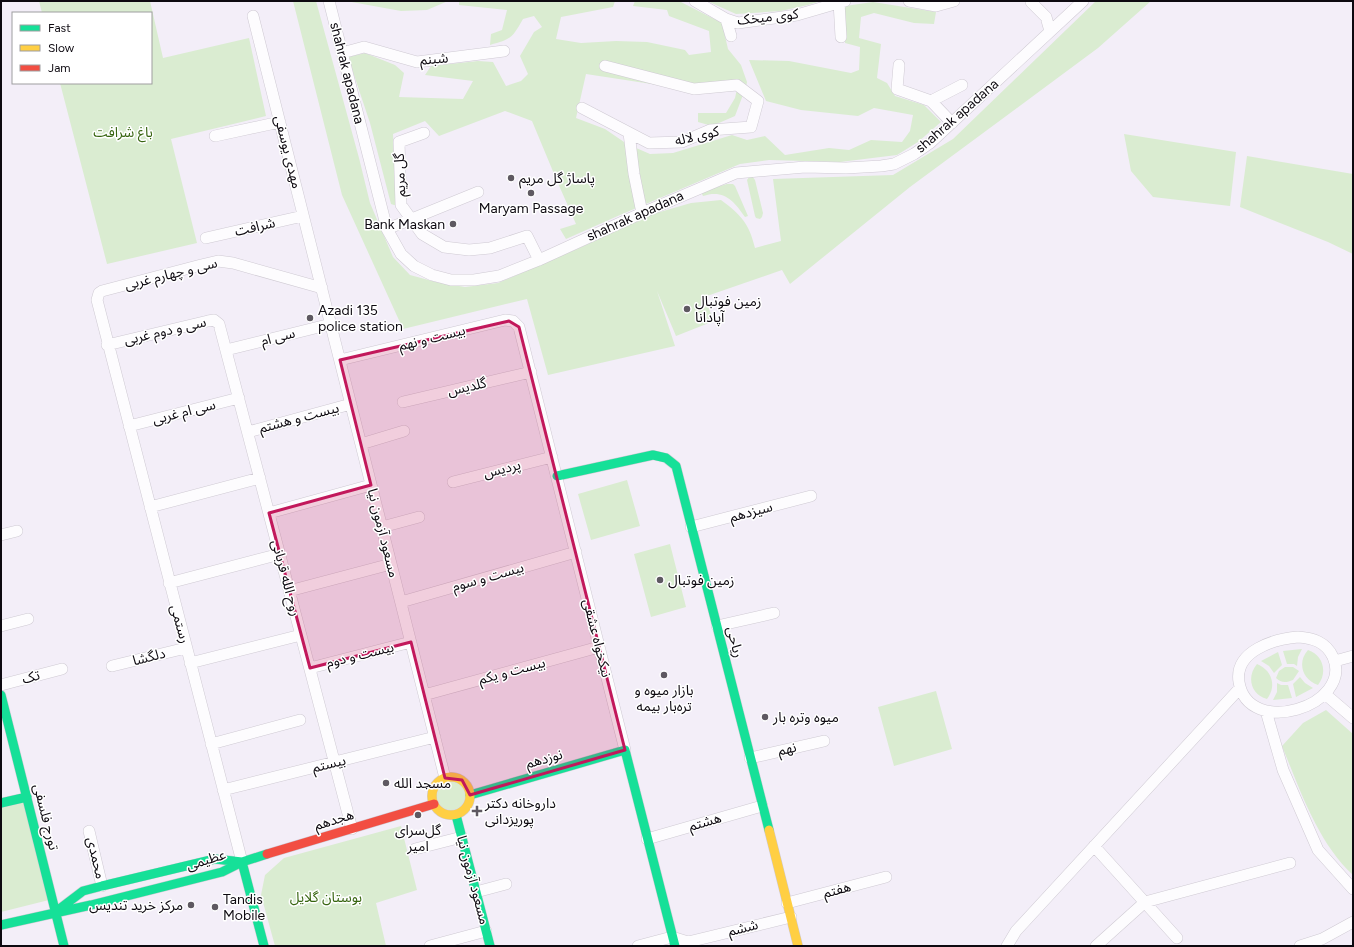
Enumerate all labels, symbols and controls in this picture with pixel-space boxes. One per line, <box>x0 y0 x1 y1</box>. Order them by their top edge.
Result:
street label: کوی میخک <box>736 5 800 29</box>
legend <box>12 12 152 84</box>
street label: shahrak apadana <box>326 20 368 126</box>
text: Fast <box>48 21 71 35</box>
text: Slow <box>48 41 75 55</box>
street label: شبنم <box>419 49 449 71</box>
text: Jam <box>48 61 71 75</box>
street label: shahrak apadana <box>912 75 1002 157</box>
street label: مهدی یوسفی <box>271 114 305 190</box>
street label: کوی لاله <box>673 123 721 149</box>
park label: باغ شرافت <box>93 124 153 143</box>
street label: گل مریم <box>391 152 411 197</box>
place label: پاساژ گل مریم <box>519 170 595 189</box>
marker: پاساژ گل مریم <box>506 173 516 183</box>
street label: shahrak apadana <box>584 187 686 245</box>
marker: Maryam Passage <box>526 188 536 198</box>
place label: Maryam Passage <box>479 200 584 217</box>
street label: شرافت <box>233 214 277 240</box>
place label: Bank Maskan <box>364 216 445 233</box>
marker: Bank Maskan <box>448 219 458 229</box>
street label: سی و چهارم غربی <box>123 254 220 296</box>
place label: زمین فوتبال آپادانا <box>695 293 762 327</box>
place label: Azadi 135 police station <box>318 302 403 335</box>
marker: زمین فوتبال آپادانا <box>682 304 692 314</box>
street label: سی و دوم غربی <box>122 313 208 351</box>
marker: Azadi 135 police station <box>305 313 315 323</box>
street label: بیست و نهم <box>397 321 468 356</box>
street label: سی ام <box>259 325 297 351</box>
street label: گلدیس <box>446 374 488 400</box>
street label: سی ام غربی <box>151 396 218 430</box>
street label: بیست و هشتم <box>257 399 342 439</box>
street label: پردیس <box>482 456 523 483</box>
street label: مسعود آزمون نیا <box>364 487 402 579</box>
street label: سیزدهم <box>728 498 775 528</box>
street label: روح الله قربانی <box>266 538 304 619</box>
street label: بیست و سوم <box>450 559 527 597</box>
place label: زمین فوتبال <box>668 572 735 589</box>
marker: زمین فوتبال <box>655 575 665 585</box>
street label: نیکخواه عشقی <box>579 597 615 679</box>
street label: رستمی <box>167 603 193 645</box>
street label: ریاحی <box>723 625 747 659</box>
street label: بیست و دوم <box>324 638 396 674</box>
street label: دلگشا <box>131 645 168 669</box>
street label: بیست و یکم <box>477 654 548 690</box>
street label: تک <box>20 666 42 688</box>
marker: بازار میوه و تره‌بار بیمه <box>659 670 669 680</box>
place label: بازار میوه و تره‌بار بیمه <box>634 682 694 715</box>
place label: میوه وتره بار <box>772 709 839 726</box>
marker: میوه وتره بار <box>760 712 770 722</box>
street label: نهم <box>776 739 799 761</box>
street label: نوزدهم <box>524 746 565 774</box>
street label: بیستم <box>310 752 348 778</box>
place label: مسجد الله <box>394 775 451 792</box>
marker: مسجد الله <box>381 778 391 788</box>
street label: تورج فلسفی <box>28 782 62 852</box>
place label: داروخانه دکتر پوریزدانی <box>484 795 556 829</box>
street label: هجدهم <box>312 806 356 836</box>
marker: داروخانه دکتر پوریزدانی <box>472 806 482 816</box>
street label: هشتم <box>687 809 724 837</box>
marker: گل‌سرای امیر <box>413 810 423 820</box>
place label: گل‌سرای امیر <box>395 822 441 855</box>
street label: مسعود آزمون نیا <box>453 834 493 926</box>
street label: محمدی <box>83 835 109 881</box>
street label: عظیمی <box>184 846 228 874</box>
street label: هفتم <box>821 878 853 904</box>
park label: بوستان گلایل <box>290 889 362 906</box>
place label: Tandis Mobile <box>223 891 265 924</box>
place label: مرکز خرید تندیس <box>89 897 183 914</box>
marker: مرکز خرید تندیس <box>186 900 196 910</box>
marker: Tandis Mobile <box>210 902 220 912</box>
street label: ششم <box>726 916 760 942</box>

